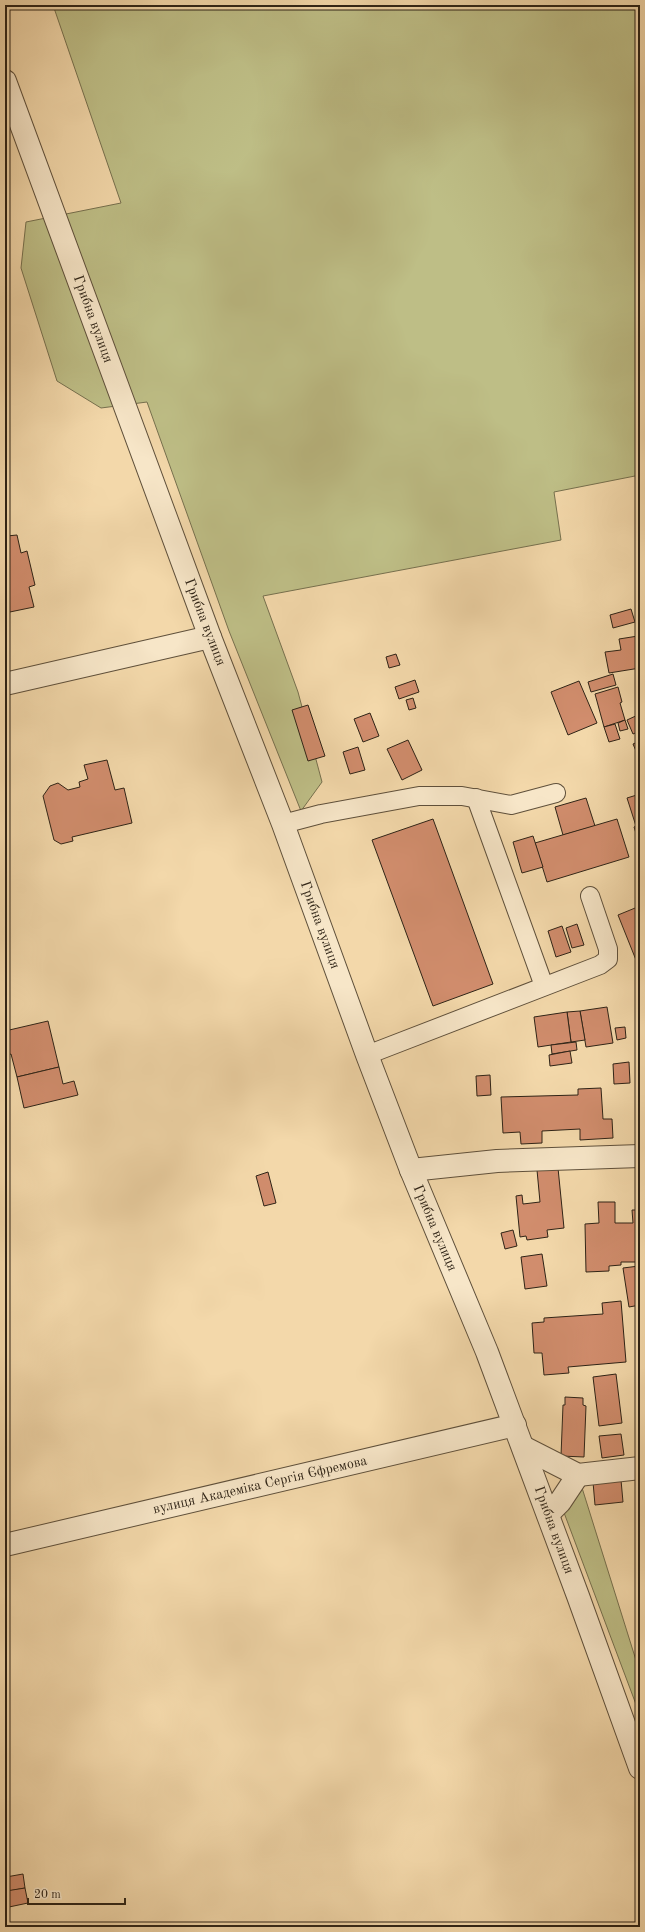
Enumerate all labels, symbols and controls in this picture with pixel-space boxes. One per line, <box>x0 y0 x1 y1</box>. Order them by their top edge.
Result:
street label: Грибна вулиця <box>71 273 115 365</box>
street label: Грибна вулиця <box>182 576 228 668</box>
street label: Грибна вулиця <box>298 879 342 971</box>
street label: Грибна вулиця <box>411 1183 459 1273</box>
street label: вулиця Академіка Сергія Єфремова <box>152 1454 369 1517</box>
street label: Грибна вулиця <box>532 1484 576 1576</box>
scale bar <box>28 1880 125 1906</box>
text: 20 m <box>34 1889 61 1901</box>

